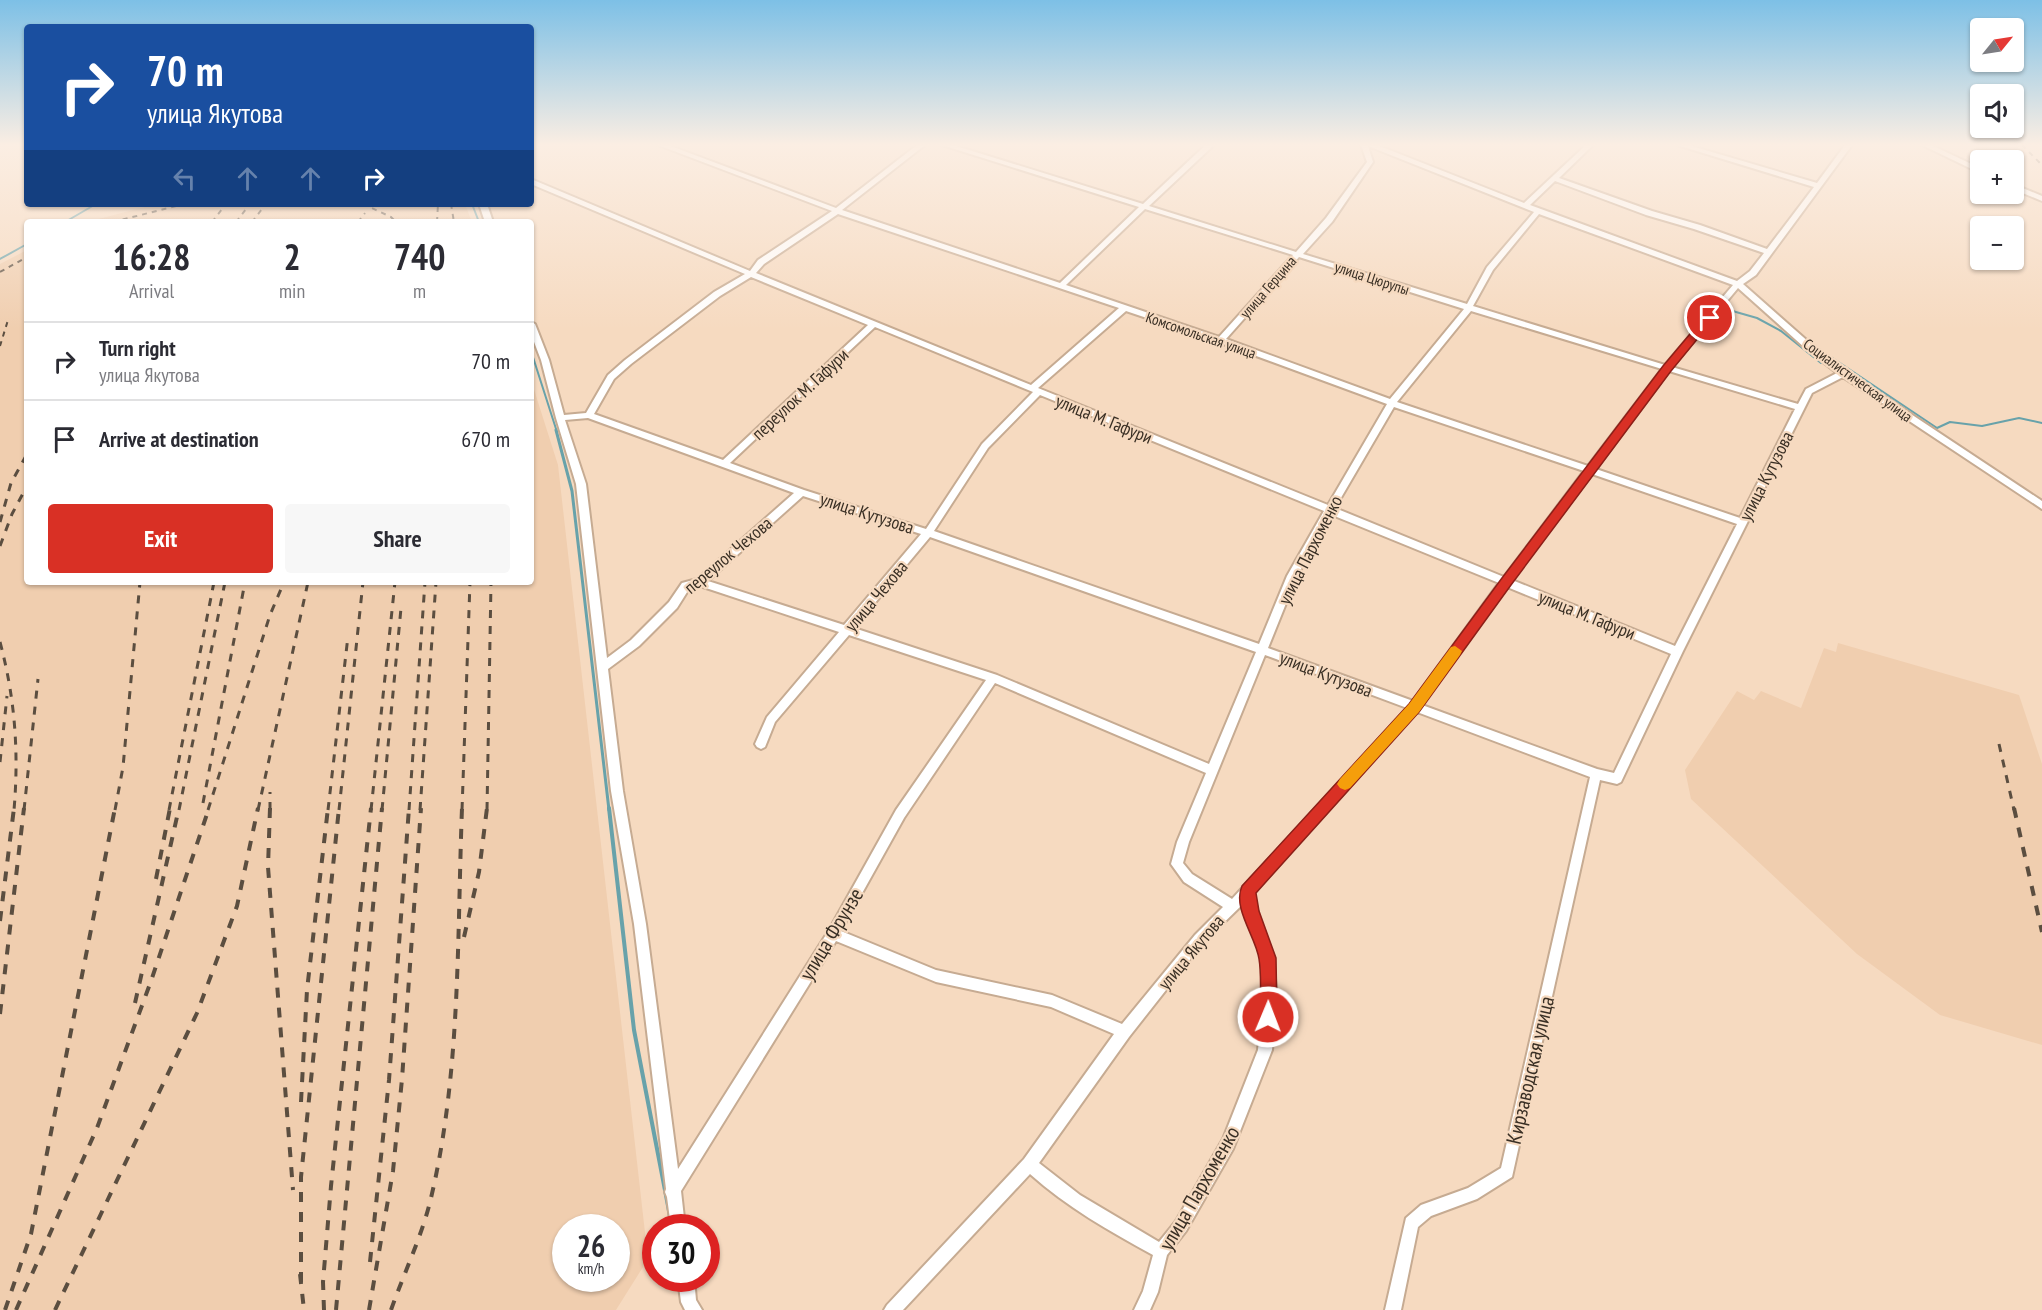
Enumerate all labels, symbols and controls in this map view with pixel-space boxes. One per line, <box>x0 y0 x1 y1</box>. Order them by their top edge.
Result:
north arrow <box>1970 18 2024 72</box>
map controls <box>1970 18 2024 270</box>
text: 70 m <box>147 43 224 98</box>
icon: right <box>48 48 126 126</box>
button: sound <box>1970 84 2024 138</box>
text: улица Якутова <box>147 96 283 130</box>
button: + <box>1970 150 2024 204</box>
icon: left <box>168 162 201 195</box>
icon: ahead <box>231 162 264 195</box>
icon: ahead <box>294 162 327 195</box>
icon: right <box>357 162 390 195</box>
button: − <box>1970 216 2024 270</box>
text: 16:28 <box>113 233 190 280</box>
text: 2 <box>283 233 301 280</box>
text: 740 <box>394 233 445 280</box>
street label: улица Герцина <box>1236 252 1300 322</box>
street label: улица Цюрупы <box>1332 257 1412 299</box>
text: Arrival <box>129 278 174 304</box>
text: min <box>279 278 305 304</box>
text: m <box>413 278 426 304</box>
pin <box>1684 292 1735 343</box>
icon: arrive <box>1693 301 1726 334</box>
street label: Комсомольская улица <box>1143 307 1259 363</box>
text: Turn right <box>99 334 176 362</box>
street label: Социалистическая улица <box>1800 334 1916 426</box>
street label: переулок М. Гафури <box>747 343 853 445</box>
icon: right <box>48 345 81 378</box>
text: 70 m <box>471 347 510 375</box>
text: улица Якутова <box>99 362 200 388</box>
street label: улица М. Гафури <box>1052 389 1156 449</box>
icon: arrive <box>48 423 81 456</box>
text: Arrive at destination <box>99 425 259 453</box>
text: 670 m <box>461 425 510 453</box>
street label: улица Кутузова <box>1734 427 1798 525</box>
street label: улица Кутузова <box>817 487 917 539</box>
street label: улица Пархоменко <box>1273 492 1347 608</box>
button: Exit <box>48 504 273 573</box>
button: Share <box>285 504 510 573</box>
street label: переулок Чехова <box>679 512 777 598</box>
street label: улица Чехова <box>840 556 912 636</box>
street label: улица М. Гафури <box>1535 585 1639 645</box>
street label: улица Кутузова <box>1276 646 1376 702</box>
street label: улица Фрунзе <box>793 883 869 985</box>
street label: улица Якутова <box>1153 910 1229 994</box>
position arrow <box>1236 985 1300 1049</box>
street label: Кирзаводская улица <box>1500 994 1560 1146</box>
street label: улица Пархоменко <box>1153 1121 1245 1255</box>
speed limit sign: 30 <box>642 1214 720 1292</box>
text: 26 <box>577 1226 605 1265</box>
text: km/h <box>578 1259 604 1278</box>

